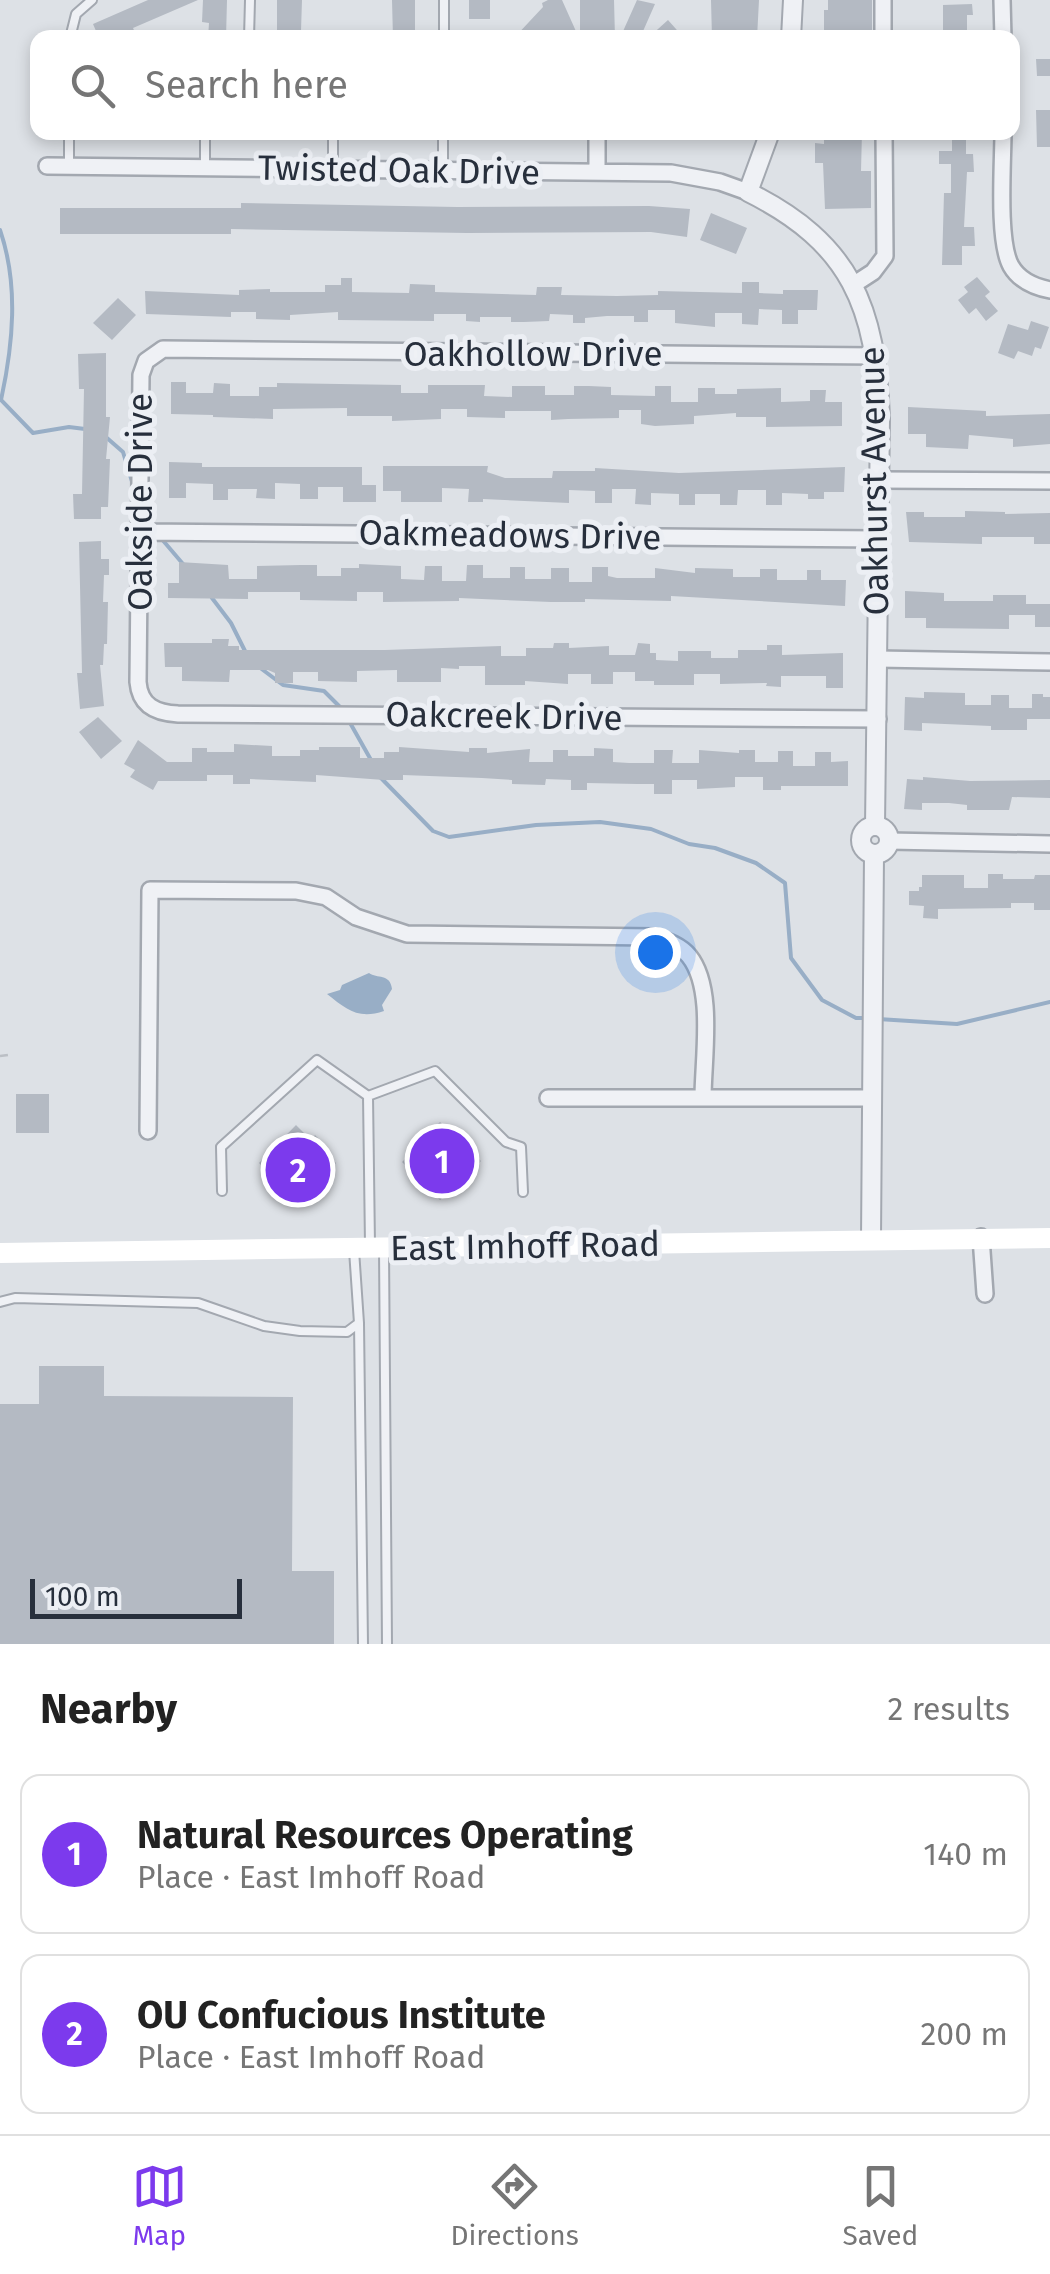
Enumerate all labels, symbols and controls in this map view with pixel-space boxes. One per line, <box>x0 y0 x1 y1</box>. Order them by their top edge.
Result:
search box <box>30 30 1020 140</box>
icon: search <box>65 58 120 113</box>
text: Search here <box>145 62 348 108</box>
street label: Twisted Oak Drive <box>258 147 540 193</box>
street label: Oakhollow Drive <box>403 333 663 375</box>
street label: Oakhurst Avenue <box>851 346 897 616</box>
street label: Oakside Drive <box>119 393 161 611</box>
street label: Oakmeadows Drive <box>358 511 662 559</box>
street label: Oakcreek Drive <box>385 693 623 739</box>
your location <box>630 927 681 978</box>
pin: 1 <box>410 1124 474 1198</box>
pin: 2 <box>266 1132 330 1208</box>
street label: East Imhoff Road <box>390 1223 660 1269</box>
scale bar <box>30 1574 242 1618</box>
text: 100 m <box>45 1580 120 1613</box>
text: Nearby <box>40 1684 177 1734</box>
text: 2 results <box>887 1690 1010 1728</box>
text: Natural Resources Operating <box>137 1812 633 1858</box>
text: 1 <box>67 1835 82 1873</box>
text: 140 m <box>923 1835 1008 1873</box>
text: Place · East Imhoff Road <box>137 1858 485 1896</box>
text: OU Confucious Institute <box>137 1992 546 2038</box>
text: 2 <box>66 2015 83 2053</box>
text: 200 m <box>921 2015 1008 2053</box>
text: Place · East Imhoff Road <box>137 2038 485 2076</box>
tab: Map <box>132 2159 187 2252</box>
tab: Directions <box>450 2159 579 2252</box>
tab: Saved <box>842 2159 918 2252</box>

